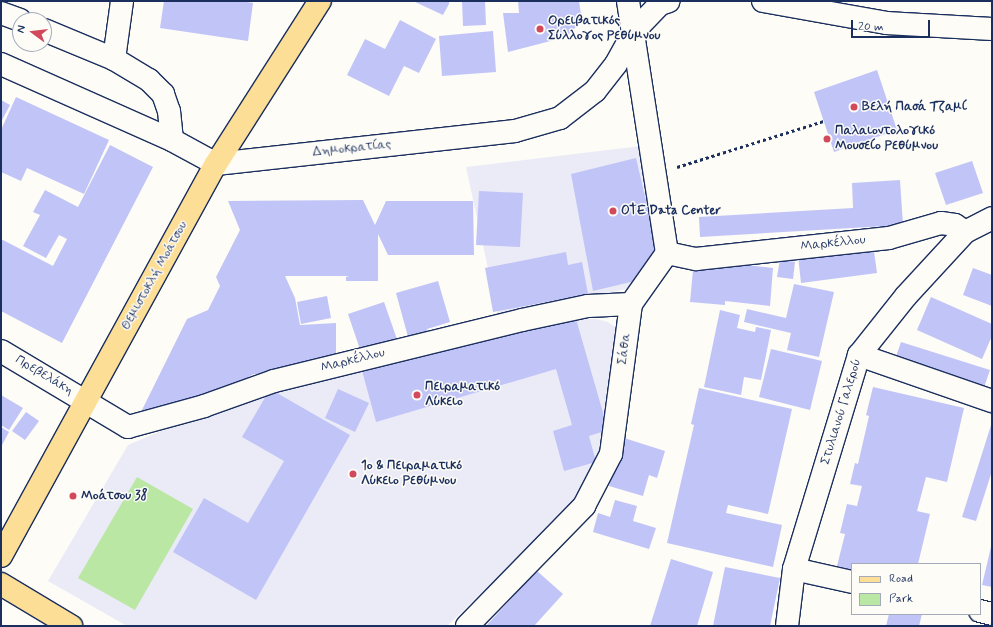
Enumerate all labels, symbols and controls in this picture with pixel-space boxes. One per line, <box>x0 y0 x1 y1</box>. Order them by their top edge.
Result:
north arrow <box>12 12 52 52</box>
scale bar <box>853 12 932 38</box>
place label: Ορειβατικός Σύλλογος Ρεθύμνου <box>548 14 660 45</box>
text: 20 m <box>858 19 884 35</box>
text: N <box>14 24 29 35</box>
marker: Ορειβατικός Σύλλογος Ρεθύμνου <box>535 24 545 34</box>
place label: Βελή Πασά Τζαμί <box>862 99 967 115</box>
marker: Βελή Πασά Τζαμί <box>849 102 859 112</box>
place label: Παλαιοντολογικό Μουσείο Ρεθύμνου <box>835 124 938 155</box>
marker: Παλαιοντολογικό Μουσείο Ρεθύμνου <box>822 134 832 144</box>
street label: Δημοκρατίας <box>312 137 392 161</box>
place label: OTE Data Center <box>621 203 719 219</box>
marker: OTE Data Center <box>608 206 618 216</box>
street label: Θεμιστοκλή Μοάτσου <box>119 219 191 333</box>
street label: Μαρκέλλου <box>800 233 866 255</box>
street label: Σάθα <box>615 332 635 366</box>
street label: Μαρκέλλου <box>319 346 387 376</box>
street label: Πρεβελάκη <box>12 353 76 399</box>
street label: Στυλιανού Γαλερού <box>818 357 866 467</box>
place label: Πειραματικό Λύκειο <box>425 380 500 411</box>
marker: Πειραματικό Λύκειο <box>412 390 422 400</box>
place label: 1ο & Πειραματικό Λύκειο Ρεθύμνου <box>361 459 462 490</box>
marker: 1ο & Πειραματικό Λύκειο Ρεθύμνου <box>348 469 358 479</box>
place label: Μοάτσου 38 <box>81 488 148 504</box>
marker: Μοάτσου 38 <box>68 491 78 501</box>
legend <box>851 563 981 615</box>
text: Road <box>889 571 913 587</box>
text: Park <box>889 591 913 607</box>

